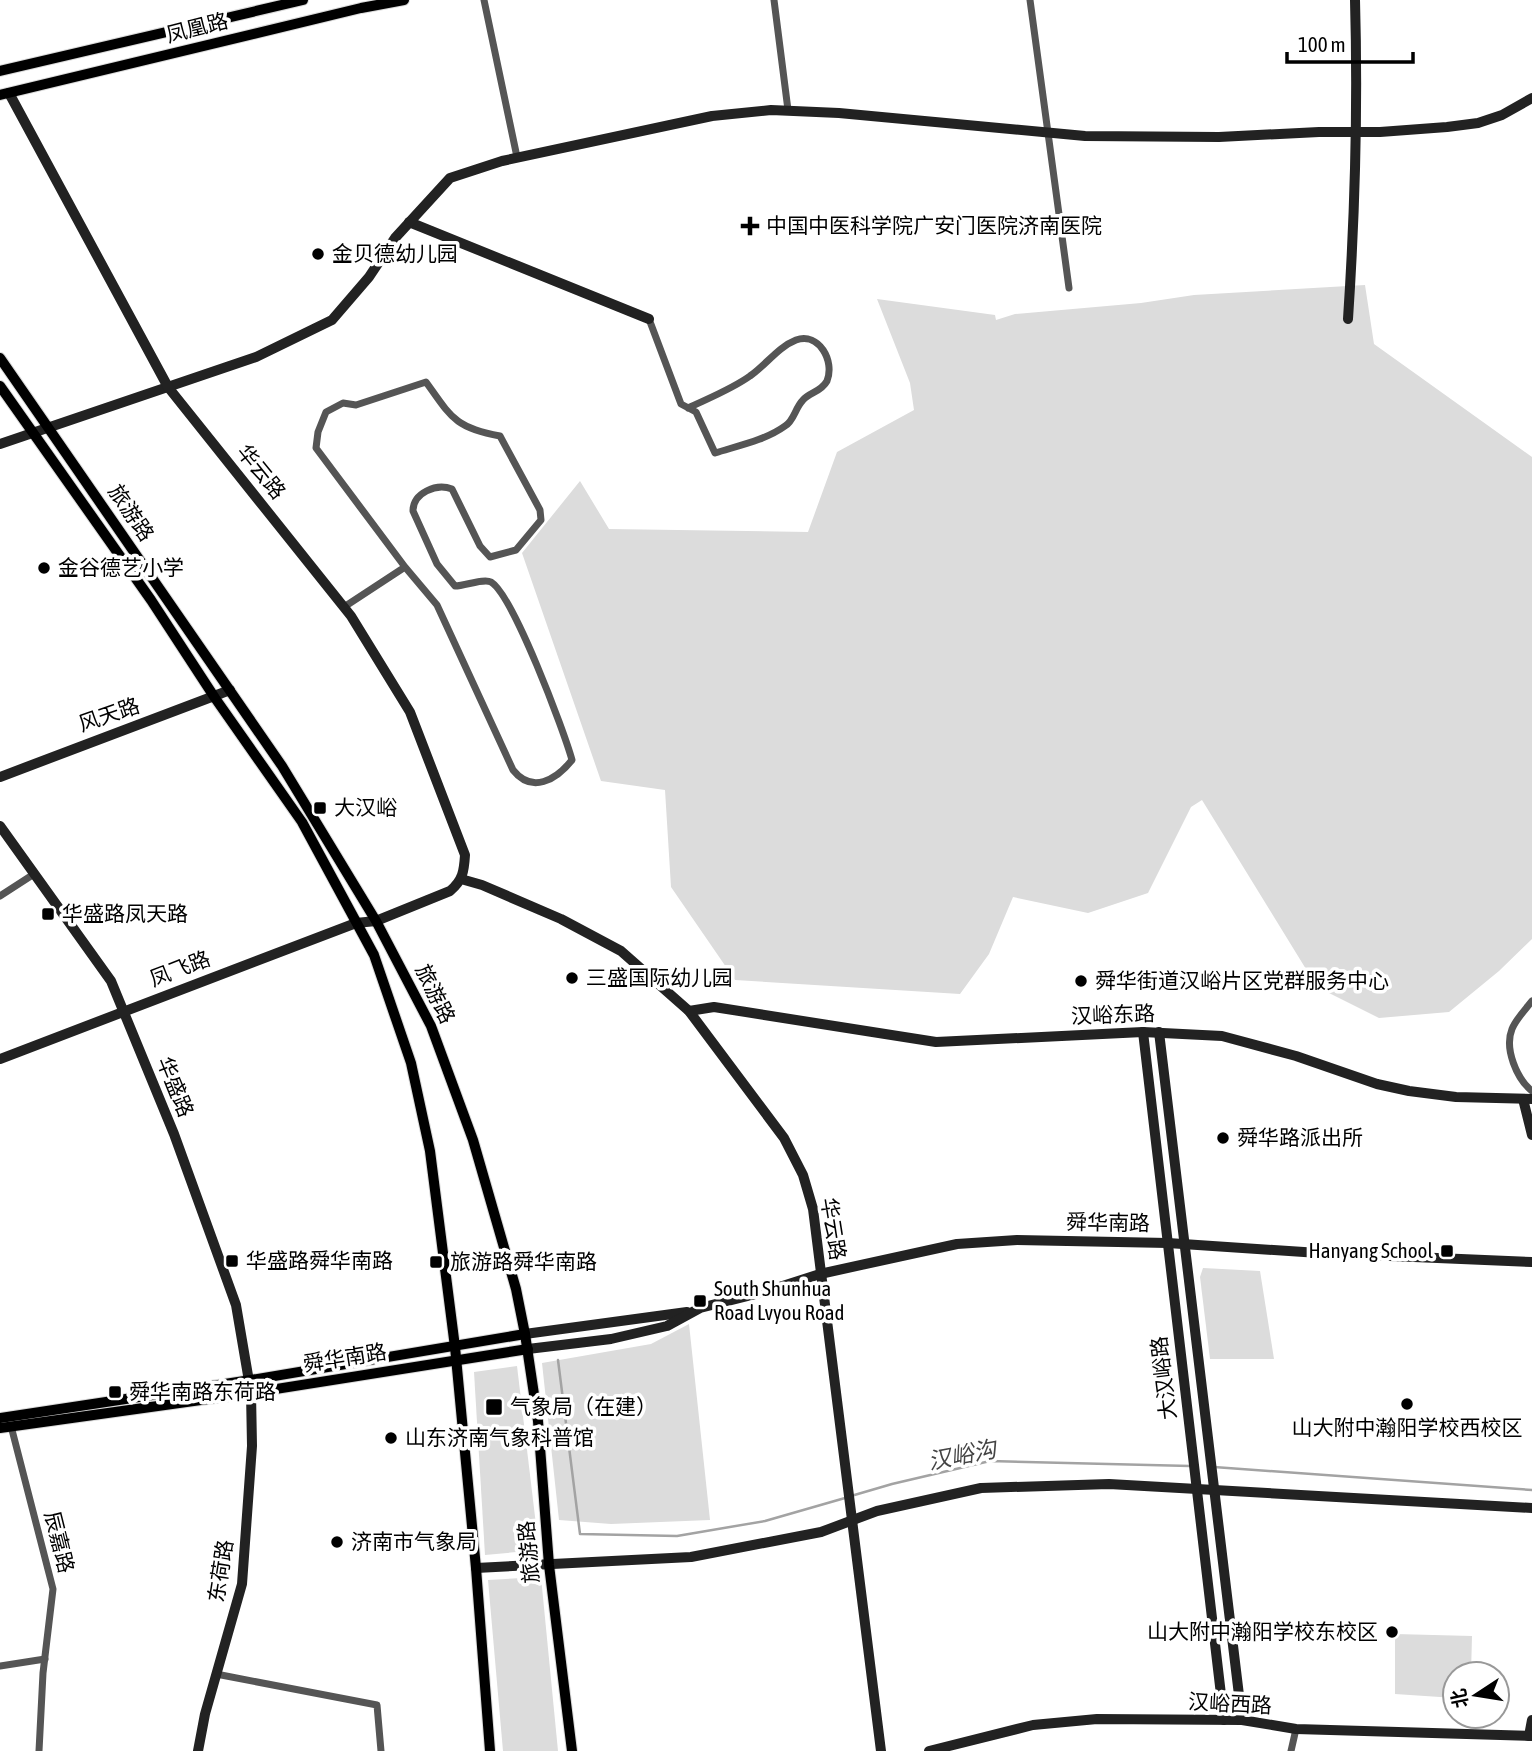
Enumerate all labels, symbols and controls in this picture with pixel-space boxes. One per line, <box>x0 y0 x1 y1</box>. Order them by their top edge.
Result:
street label: 凤凰路 <box>163 8 230 46</box>
scale bar <box>1287 21 1413 65</box>
text: 100 m <box>1298 32 1346 56</box>
place label: 中国中医科学院广安门医院济南医院 <box>766 213 1102 237</box>
marker: 中国中医科学院广安门医院济南医院 <box>740 216 760 236</box>
place label: 金贝德幼儿园 <box>332 241 458 265</box>
marker: 金贝德幼儿园 <box>310 246 326 262</box>
street label: 华云路 <box>233 439 291 503</box>
street label: 旅游路 <box>104 480 159 545</box>
place label: 金谷德艺小学 <box>58 555 184 579</box>
marker: 金谷德艺小学 <box>36 560 52 576</box>
street label: 风天路 <box>75 692 142 736</box>
place label: 大汉峪 <box>334 795 397 819</box>
marker: 大汉峪 <box>312 800 328 816</box>
place label: 华盛路凤天路 <box>62 901 188 925</box>
marker: 华盛路凤天路 <box>40 906 56 922</box>
street label: 凤飞路 <box>146 946 213 991</box>
street label: 旅游路 <box>411 960 460 1027</box>
place label: 三盛国际幼儿园 <box>586 965 733 989</box>
place label: 舜华街道汉峪片区党群服务中心 <box>1095 968 1389 992</box>
marker: 三盛国际幼儿园 <box>564 970 580 986</box>
marker: 舜华街道汉峪片区党群服务中心 <box>1073 973 1089 989</box>
street label: 汉峪东路 <box>1071 1001 1155 1027</box>
street label: 华盛路 <box>153 1053 199 1120</box>
place label: 舜华路派出所 <box>1237 1125 1363 1149</box>
marker: 舜华路派出所 <box>1215 1130 1231 1146</box>
street label: 华云路 <box>817 1196 851 1262</box>
street label: 舜华南路 <box>1066 1209 1150 1235</box>
place label: Hanyang School <box>1308 1238 1433 1262</box>
marker: Hanyang School <box>1439 1243 1455 1259</box>
place label: 华盛路舜华南路 <box>246 1248 393 1272</box>
place label: 旅游路舜华南路 <box>450 1249 597 1273</box>
marker: 华盛路舜华南路 <box>224 1253 240 1269</box>
marker: 旅游路舜华南路 <box>428 1254 444 1270</box>
place label: South Shunhua Road Lvyou Road <box>714 1276 845 1324</box>
marker: South Shunhua Road Lvyou Road <box>692 1293 708 1309</box>
street label: 大汉峪路 <box>1146 1335 1180 1421</box>
street label: 舜华南路 <box>301 1339 388 1375</box>
place label: 舜华南路东荷路 <box>129 1379 276 1403</box>
marker: 舜华南路东荷路 <box>107 1384 123 1400</box>
place label: 气象局（在建） <box>510 1394 657 1418</box>
marker: 山大附中瀚阳学校西校区 <box>1399 1396 1415 1412</box>
marker: 气象局（在建） <box>484 1397 504 1417</box>
place label: 山大附中瀚阳学校西校区 <box>1292 1415 1523 1439</box>
place label: 山东济南气象科普馆 <box>405 1425 594 1449</box>
marker: 山东济南气象科普馆 <box>383 1430 399 1446</box>
water label: 汉峪沟 <box>926 1435 1001 1474</box>
street label: 辰嘉路 <box>41 1508 79 1575</box>
street label: 旅游路 <box>513 1520 543 1585</box>
place label: 济南市气象局 <box>351 1529 477 1553</box>
marker: 济南市气象局 <box>329 1534 345 1550</box>
street label: 东荷路 <box>203 1538 237 1604</box>
place label: 山大附中瀚阳学校东校区 <box>1147 1619 1378 1643</box>
marker: 山大附中瀚阳学校东校区 <box>1384 1624 1400 1640</box>
north arrow <box>1441 1660 1511 1730</box>
text: 北 <box>1447 1687 1472 1710</box>
street label: 汉峪西路 <box>1187 1689 1273 1717</box>

